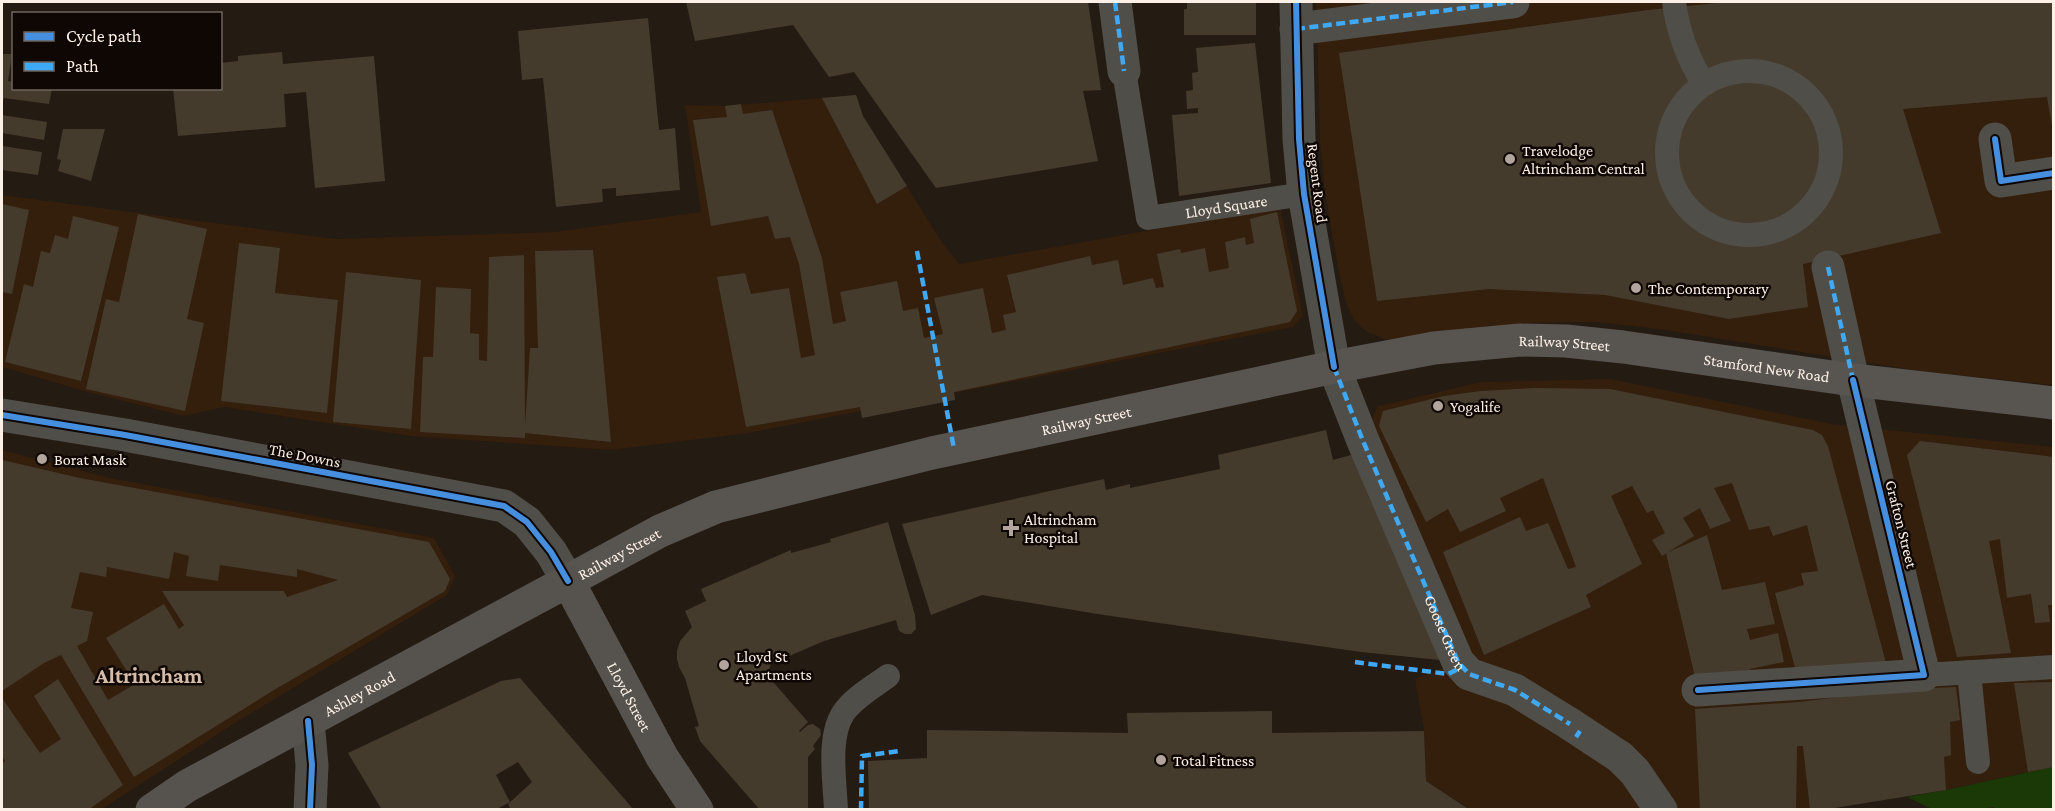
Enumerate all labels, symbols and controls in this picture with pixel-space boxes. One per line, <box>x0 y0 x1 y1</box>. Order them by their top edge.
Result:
legend <box>12 12 222 90</box>
text: Cycle path <box>66 26 142 46</box>
text: Path <box>66 56 99 76</box>
street label: Regent Road <box>1303 142 1331 224</box>
place label: Travelodge Altrincham Central <box>1522 142 1645 177</box>
marker: Travelodge Altrincham Central <box>1503 152 1517 166</box>
street label: Lloyd Square <box>1184 192 1268 221</box>
place label: The Contemporary <box>1648 280 1769 298</box>
marker: The Contemporary <box>1629 281 1643 295</box>
street label: Railway Street <box>1519 332 1611 355</box>
street label: Stamford New Road <box>1703 351 1831 386</box>
place label: Yogalife <box>1450 398 1500 416</box>
marker: Yogalife <box>1431 399 1445 413</box>
street label: Railway Street <box>1040 402 1133 438</box>
street label: The Downs <box>268 440 342 471</box>
place label: Borat Mask <box>54 451 127 468</box>
marker: Borat Mask <box>35 452 49 466</box>
street label: Grafton Street <box>1882 478 1921 570</box>
place label: Altrincham Hospital <box>1024 511 1097 547</box>
marker: Altrincham Hospital <box>1002 519 1020 537</box>
street label: Railway Street <box>575 524 664 583</box>
street label: Goose Green <box>1421 592 1470 674</box>
place label: Lloyd St Apartments <box>736 648 812 684</box>
marker: Lloyd St Apartments <box>717 658 731 672</box>
street label: Lloyd Street <box>604 659 655 735</box>
district label: Altrincham <box>95 663 203 688</box>
street label: Ashley Road <box>321 668 398 720</box>
place label: Total Fitness <box>1173 752 1254 769</box>
marker: Total Fitness <box>1154 753 1168 767</box>

